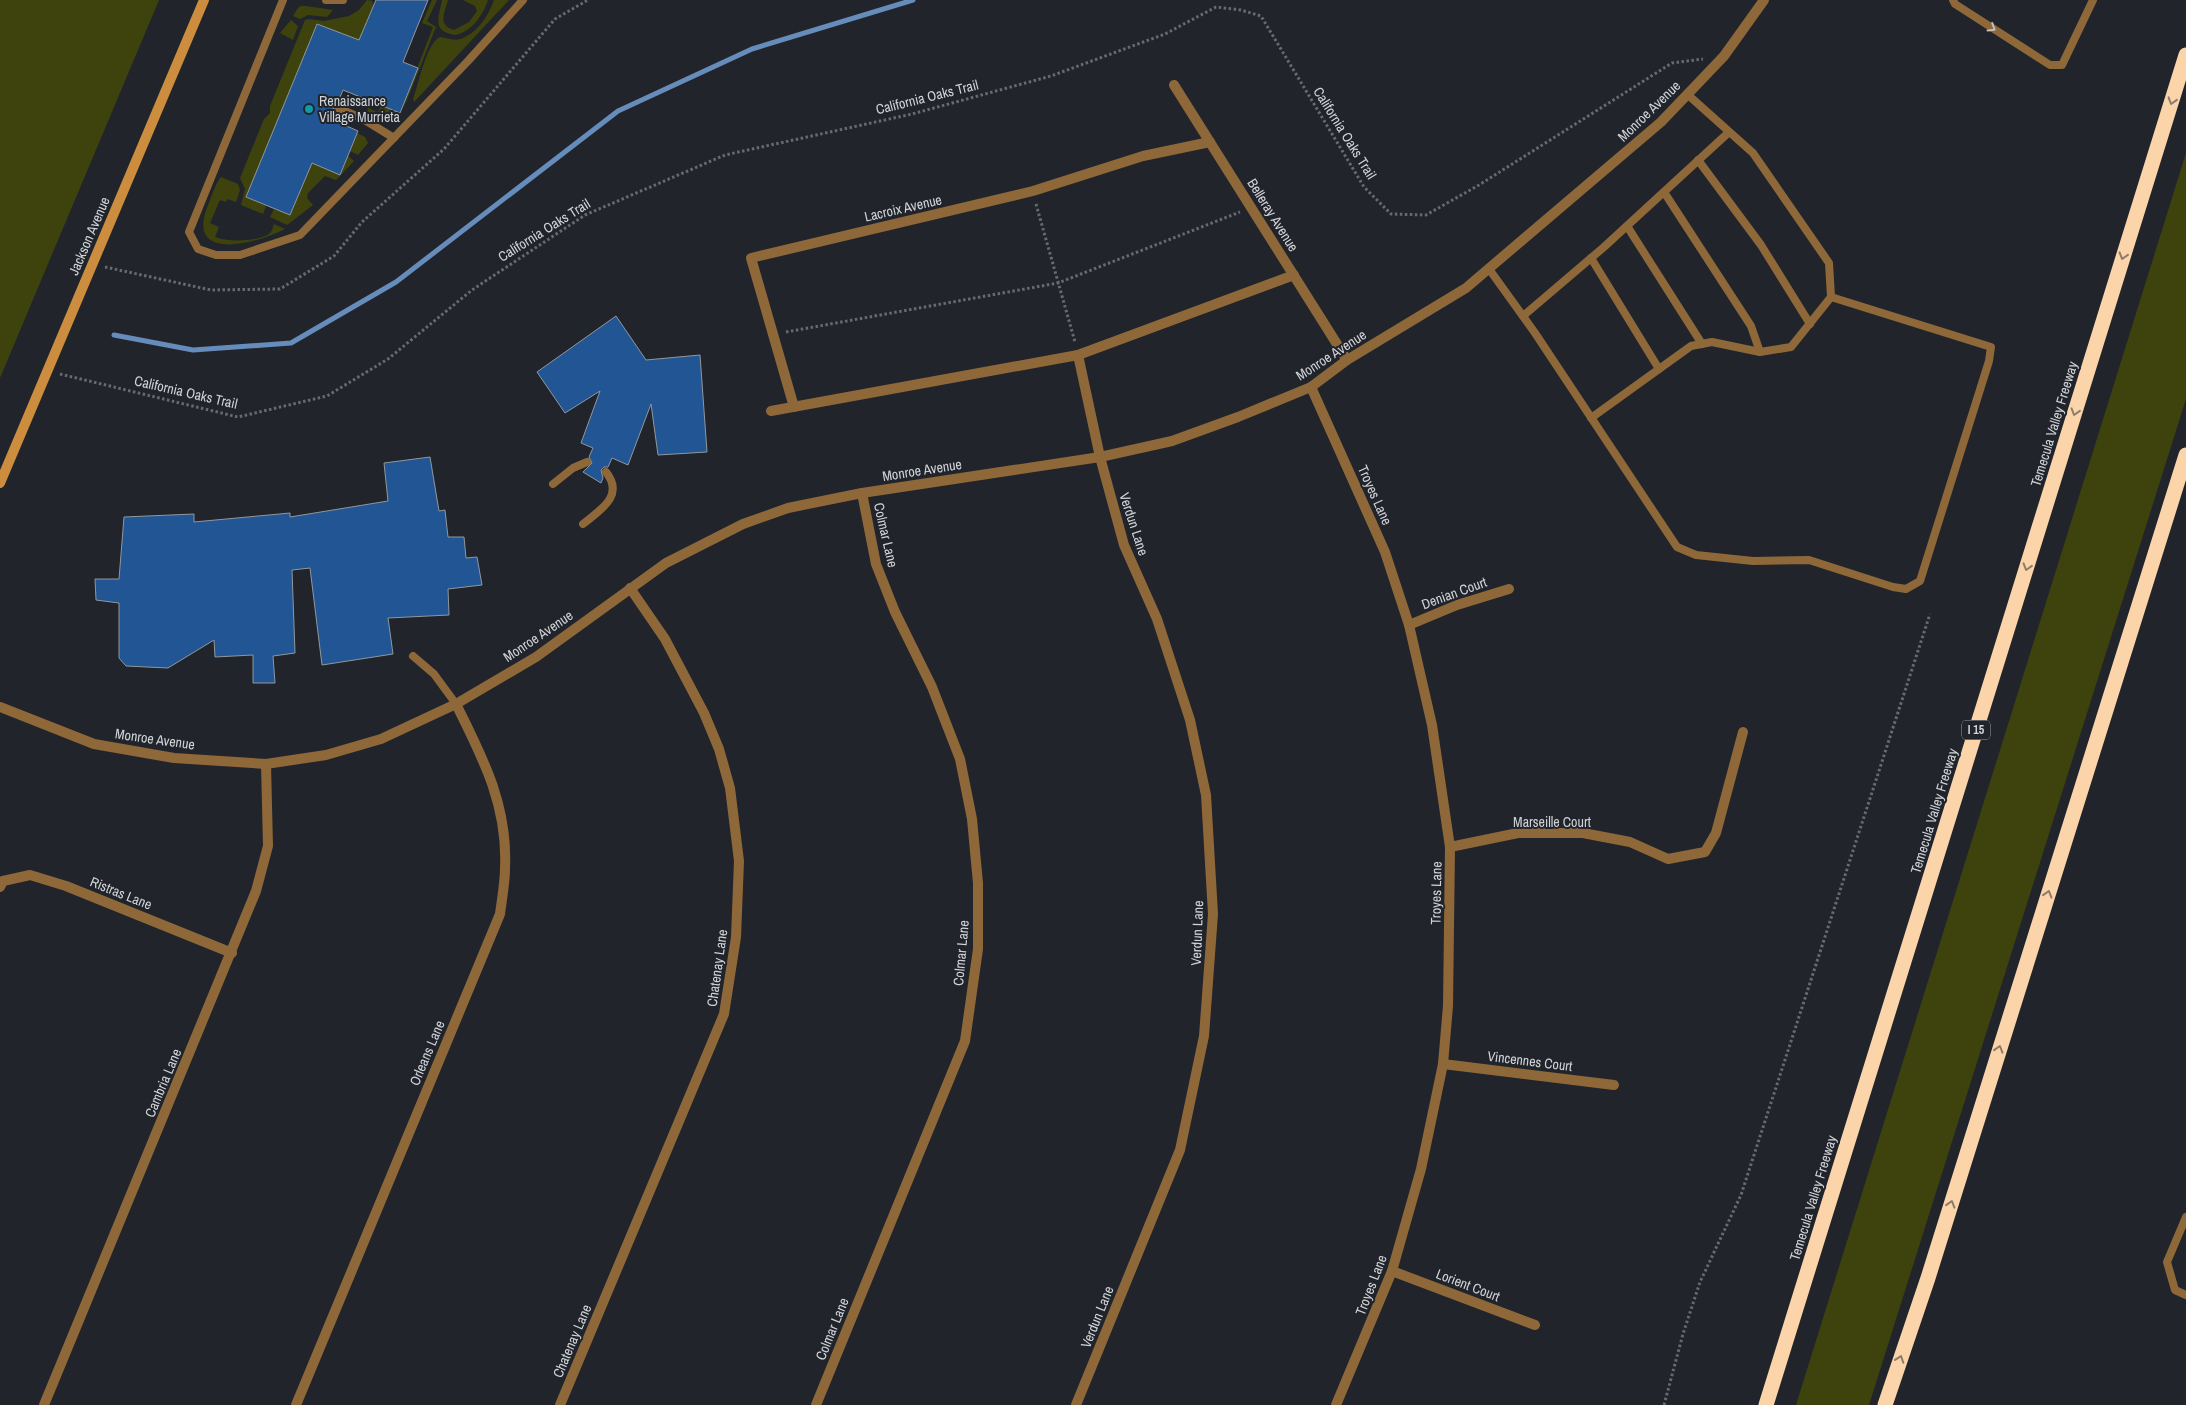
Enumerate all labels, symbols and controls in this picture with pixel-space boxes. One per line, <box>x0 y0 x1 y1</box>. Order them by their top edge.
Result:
one-way arrow <box>1987 22 1996 31</box>
street label: California Oaks Trail <box>874 76 980 118</box>
street label: Monroe Avenue <box>1614 77 1684 145</box>
street label: California Oaks Trail <box>1309 84 1381 182</box>
place label: Renaissance Village Murrieta <box>319 92 400 126</box>
one-way arrow <box>2167 97 2177 105</box>
marker: Renaissance Village Murrieta <box>303 103 315 115</box>
street label: Belleray Avenue <box>1243 175 1303 255</box>
street label: Lacroix Avenue <box>863 190 943 226</box>
street label: Jackson Avenue <box>64 194 114 278</box>
street label: California Oaks Trail <box>495 194 593 266</box>
one-way arrow <box>2119 252 2129 260</box>
street label: Monroe Avenue <box>1292 326 1370 384</box>
street label: Temecula Valley Freeway <box>2026 359 2082 489</box>
street label: California Oaks Trail <box>133 371 239 413</box>
one-way arrow <box>2071 407 2081 415</box>
street label: Monroe Avenue <box>881 455 963 485</box>
street label: Troyes Lane <box>1354 462 1396 528</box>
street label: Verdun Lane <box>1115 490 1153 558</box>
street label: Colmar Lane <box>870 501 902 569</box>
one-way arrow <box>2022 562 2032 570</box>
street label: Denian Court <box>1419 573 1489 613</box>
street label: Monroe Avenue <box>500 606 576 666</box>
road number: I 15 <box>1962 720 1990 740</box>
street label: Monroe Avenue <box>114 725 196 753</box>
street label: Temecula Valley Freeway <box>1906 746 1962 876</box>
street label: Marseille Court <box>1513 813 1591 831</box>
street label: Troyes Lane <box>1426 861 1446 925</box>
street label: Ristras Lane <box>87 872 155 914</box>
one-way arrow <box>2042 891 2052 899</box>
street label: Verdun Lane <box>1187 900 1207 966</box>
street label: Colmar Lane <box>949 919 973 987</box>
street label: Chatenay Lane <box>703 928 731 1008</box>
street label: Orleans Lane <box>405 1018 449 1088</box>
street label: Cambria Lane <box>141 1046 185 1120</box>
one-way arrow <box>1994 1046 2004 1054</box>
street label: Vincennes Court <box>1487 1047 1573 1075</box>
street label: Temecula Valley Freeway <box>1785 1133 1841 1263</box>
one-way arrow <box>1945 1201 1955 1209</box>
street label: Troyes Lane <box>1351 1252 1391 1318</box>
street label: Lorient Court <box>1433 1265 1503 1305</box>
street label: Verdun Lane <box>1076 1283 1118 1351</box>
street label: Colmar Lane <box>811 1295 853 1363</box>
street label: Chatenay Lane <box>549 1302 595 1380</box>
one-way arrow <box>1895 1355 1905 1363</box>

